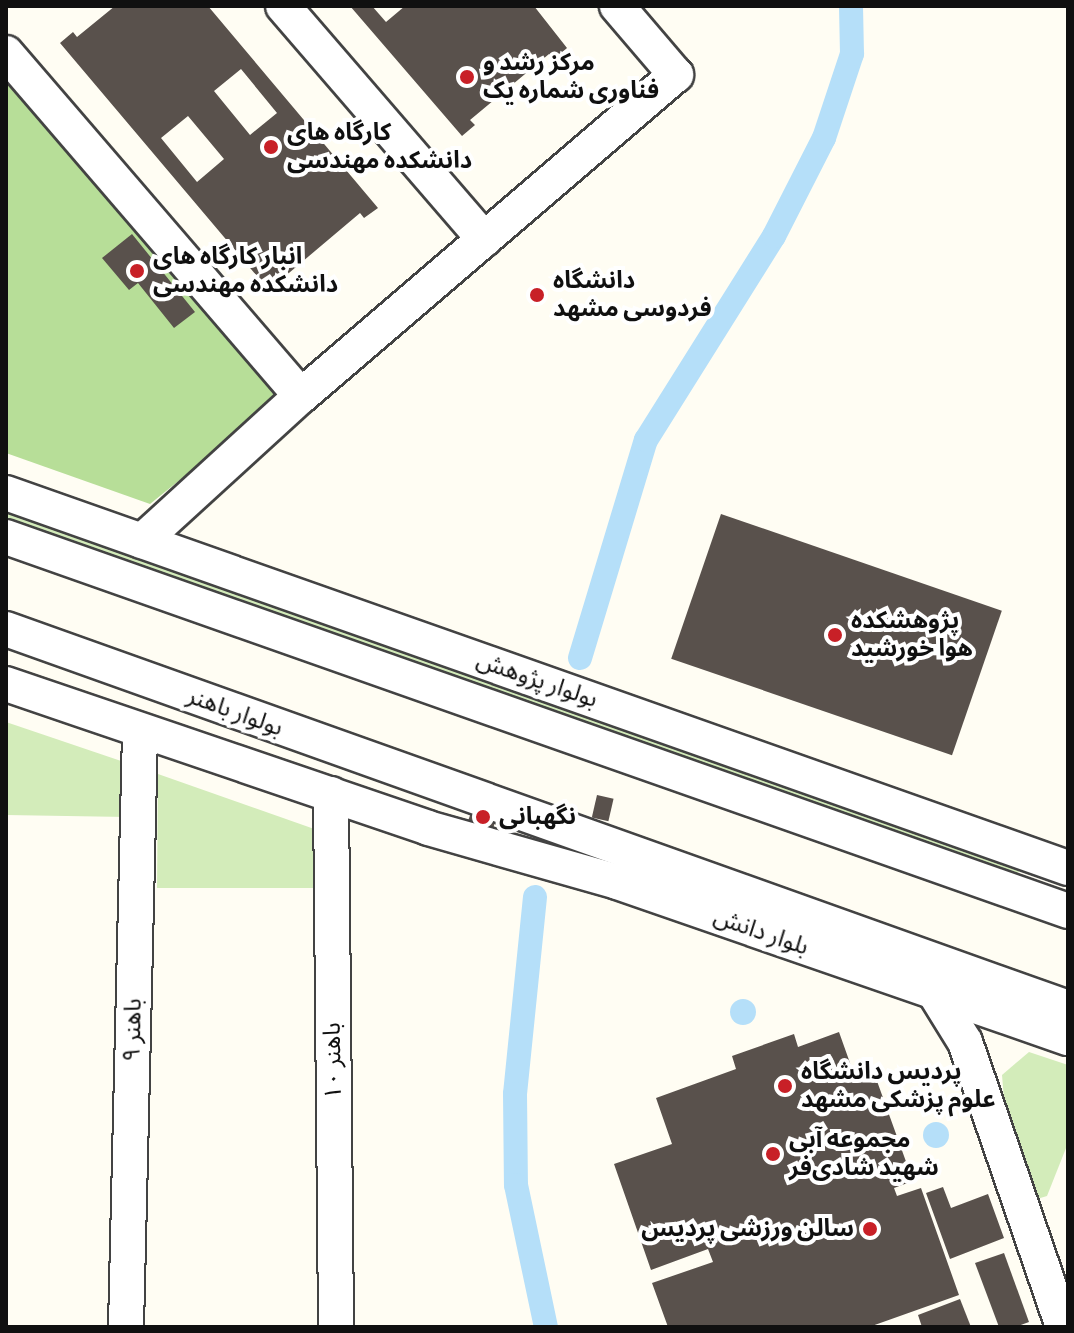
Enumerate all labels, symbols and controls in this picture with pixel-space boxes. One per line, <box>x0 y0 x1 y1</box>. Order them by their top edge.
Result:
place label: مرکز رشد و فناوری شماره یک <box>483 49 659 105</box>
marker: مرکز رشد و فناوری شماره یک <box>458 68 476 86</box>
place label: کارگاه های دانشکده مهندسی <box>287 119 472 175</box>
marker: کارگاه های دانشکده مهندسی <box>262 138 280 156</box>
place label: انبار کارگاه های دانشکده مهندسی <box>153 243 338 299</box>
marker: انبار کارگاه های دانشکده مهندسی <box>128 262 146 280</box>
place label: دانشگاه فردوسی مشهد <box>553 267 712 323</box>
marker: دانشگاه فردوسی مشهد <box>528 286 546 304</box>
place label: پژوهشکده هوا خورشید <box>851 607 973 663</box>
marker: پژوهشکده هوا خورشید <box>826 626 844 644</box>
street label: بولوار پژوهش <box>473 646 601 714</box>
street label: بولوار باهنر <box>183 681 287 743</box>
place label: نگهبانی <box>499 803 576 831</box>
marker: نگهبانی <box>474 808 492 826</box>
street label: بلوار دانش <box>710 902 812 962</box>
street label: باهنر ۹ <box>118 998 148 1062</box>
street label: باهنر ۱۰ <box>318 1022 348 1100</box>
place label: پردیس دانشگاه علوم پزشکی مشهد <box>801 1058 996 1114</box>
marker: پردیس دانشگاه علوم پزشکی مشهد <box>776 1077 794 1095</box>
place label: مجموعه آبی شهید شادی‌فر <box>789 1126 939 1182</box>
marker: مجموعه آبی شهید شادی‌فر <box>764 1145 782 1163</box>
place label: سالن ورزشی پردیس <box>641 1215 854 1243</box>
marker: سالن ورزشی پردیس <box>861 1220 879 1238</box>

